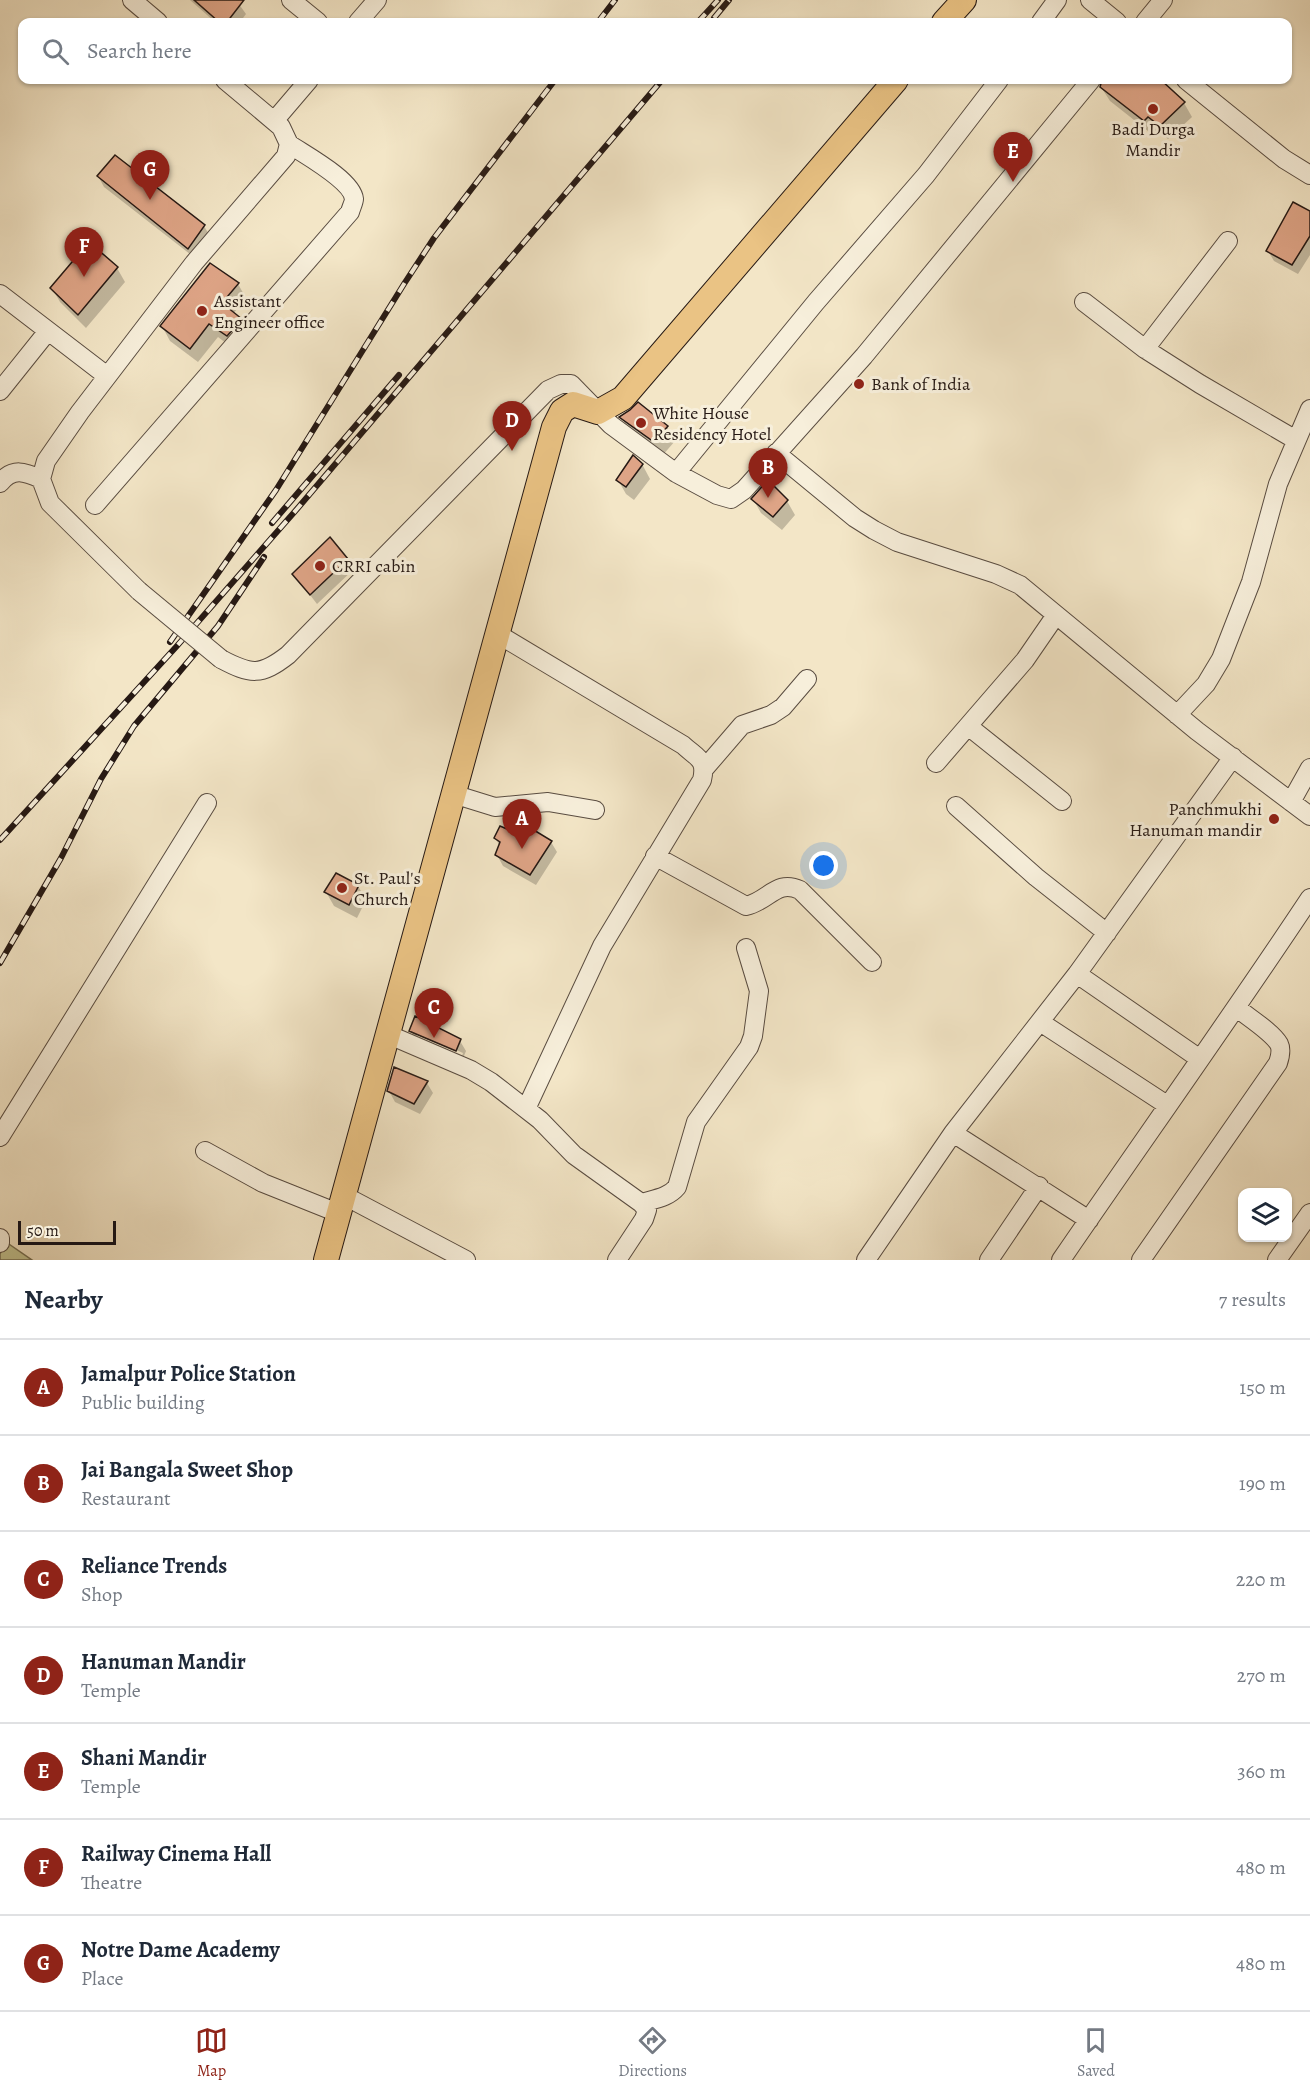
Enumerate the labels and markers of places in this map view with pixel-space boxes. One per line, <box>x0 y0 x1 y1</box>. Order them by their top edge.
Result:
marker: Badi Durga Mandir <box>1146 102 1160 116</box>
place label: Badi Durga Mandir <box>1111 117 1196 162</box>
pin: E <box>994 132 1032 182</box>
pin: G <box>130 150 170 200</box>
pin: F <box>64 228 104 277</box>
place label: Assistant Engineer office <box>213 289 325 334</box>
marker: Assistant Engineer office <box>195 304 209 318</box>
place label: Bank of India <box>871 372 971 396</box>
marker: Bank of India <box>852 377 866 391</box>
place label: White House Residency Hotel <box>652 401 772 446</box>
pin: D <box>492 402 532 451</box>
marker: White House Residency Hotel <box>634 416 648 430</box>
pin: B <box>748 448 788 498</box>
place label: CRRI cabin <box>332 554 415 578</box>
marker: CRRI cabin <box>313 559 327 573</box>
place label: Panchmukhi Hanuman mandir <box>1129 797 1262 842</box>
pin: A <box>502 800 542 849</box>
marker: Panchmukhi Hanuman mandir <box>1267 812 1281 826</box>
place label: St. Paul's Church <box>354 866 421 911</box>
marker: St. Paul's Church <box>335 881 349 895</box>
pin: C <box>414 988 454 1038</box>

